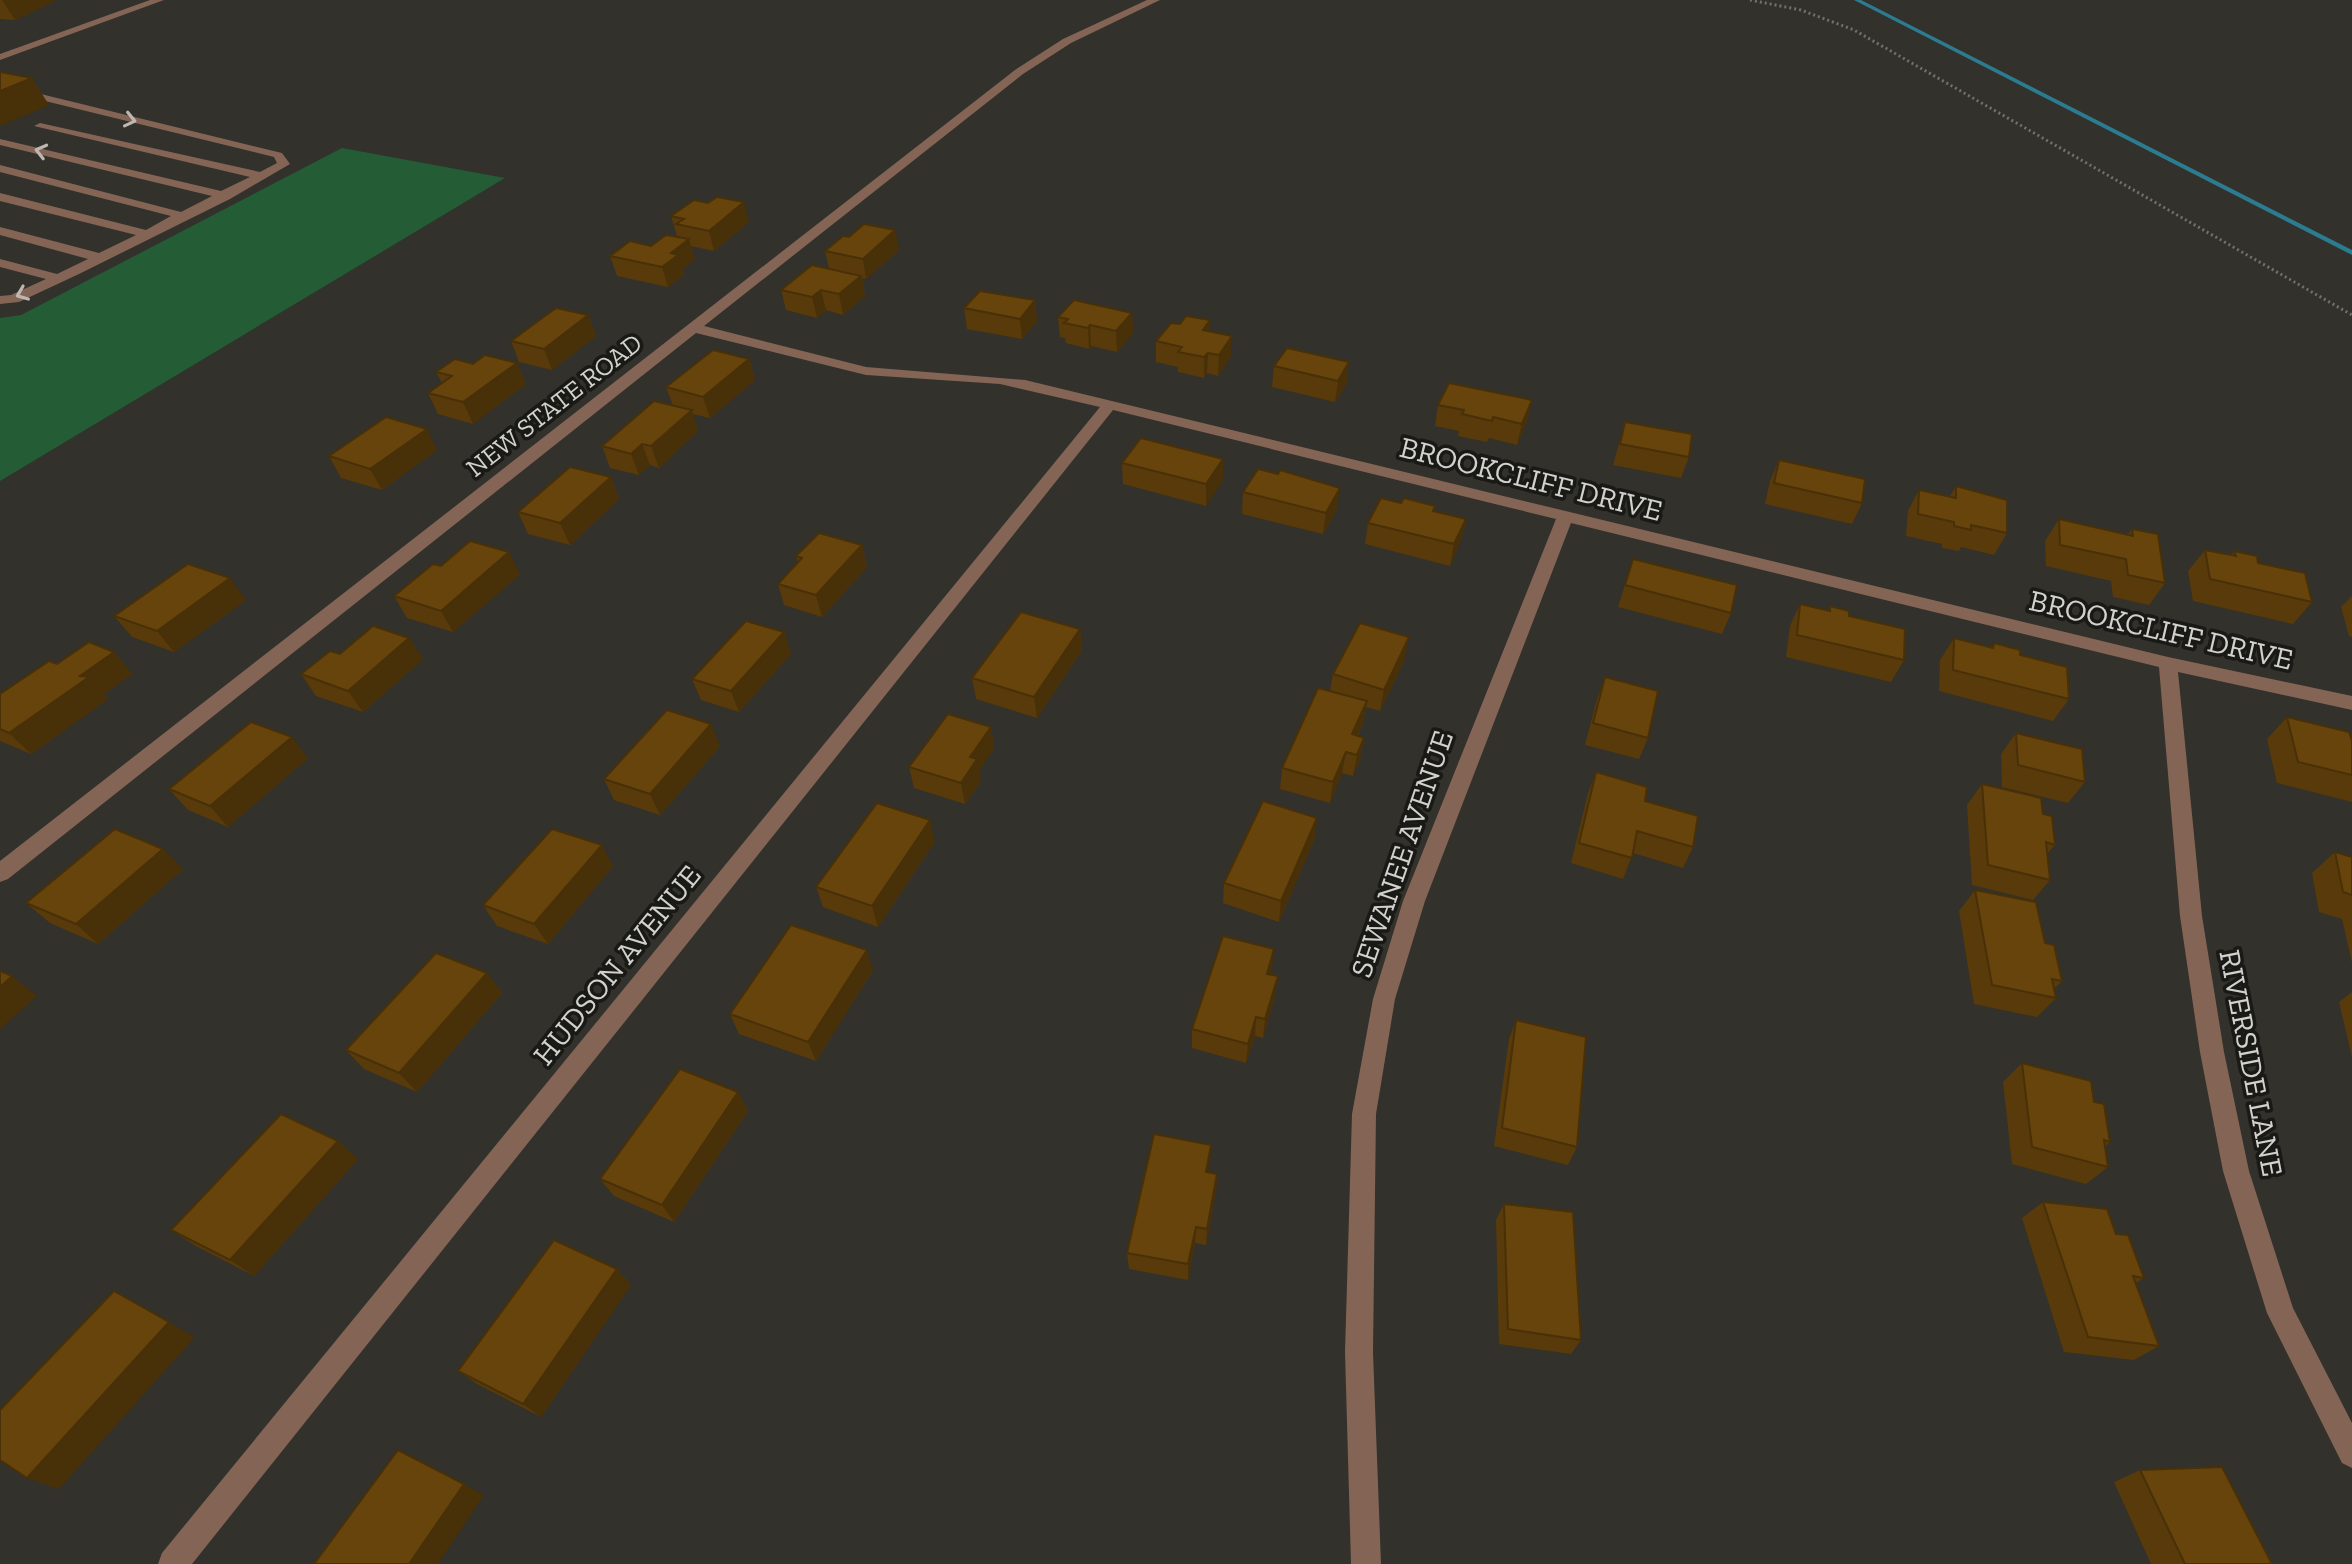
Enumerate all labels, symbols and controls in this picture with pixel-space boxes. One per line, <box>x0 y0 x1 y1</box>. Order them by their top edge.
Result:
one-way arrow <box>122 111 136 128</box>
one-way arrow <box>35 143 49 160</box>
one-way arrow <box>16 284 30 301</box>
street label: NEW STATE ROAD <box>460 326 648 484</box>
street label: BROOKCLIFF DRIVE <box>1396 429 1666 529</box>
street label: BROOKCLIFF DRIVE <box>2026 582 2296 678</box>
street label: SEWANEE AVENUE <box>1343 726 1461 982</box>
street label: HUDSON AVENUE <box>525 858 709 1072</box>
street label: RIVERSIDE LANE <box>2211 947 2291 1179</box>

